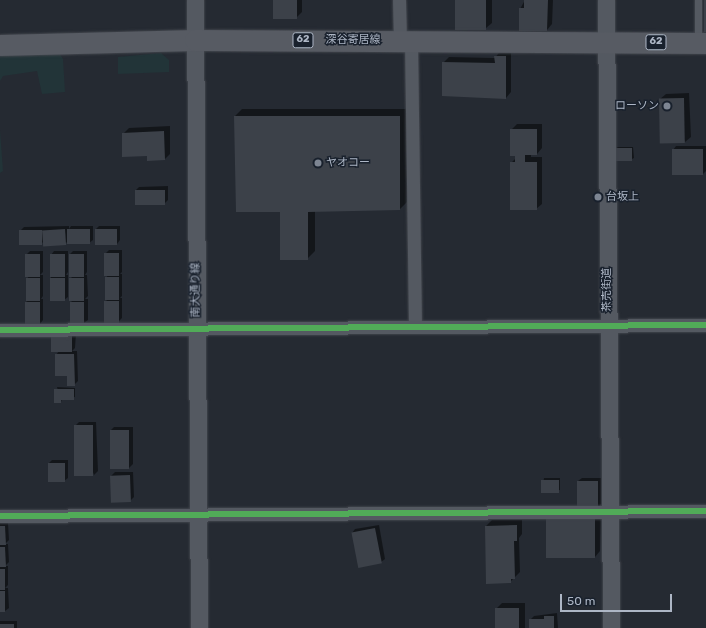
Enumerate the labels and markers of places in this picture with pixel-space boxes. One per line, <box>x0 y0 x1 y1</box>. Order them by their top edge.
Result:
place label: ローソン <box>615 99 659 113</box>
marker: ローソン <box>662 101 672 111</box>
place label: ヤオコー <box>326 156 370 170</box>
marker: ヤオコー <box>313 158 323 168</box>
place label: 台坂上 <box>606 190 639 204</box>
marker: 台坂上 <box>593 192 603 202</box>

